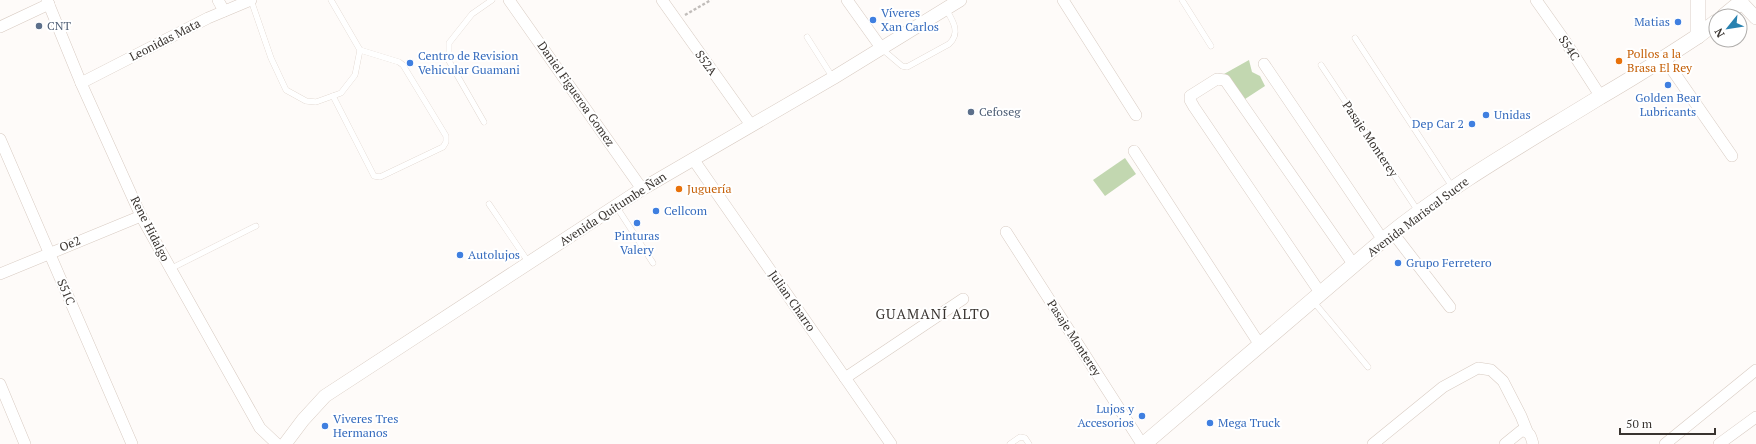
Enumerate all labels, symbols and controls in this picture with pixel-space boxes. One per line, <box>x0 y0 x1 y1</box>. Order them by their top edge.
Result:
place label: Víveres Xan Carlos <box>881 5 939 34</box>
north arrow <box>1708 8 1748 48</box>
place label: Matias <box>1634 14 1670 29</box>
street label: Leonidas Mata <box>127 15 203 64</box>
marker: Víveres Xan Carlos <box>868 15 878 25</box>
marker: Matias <box>1673 17 1683 27</box>
place label: CNT <box>47 18 72 33</box>
marker: CNT <box>34 21 44 31</box>
text: N <box>1711 25 1727 40</box>
street label: S54C <box>1556 32 1583 63</box>
street label: Daniel Figueroa Gomez <box>535 38 618 149</box>
place label: Pollos a la Brasa El Rey <box>1627 46 1693 75</box>
street label: S52A <box>692 47 721 79</box>
place label: Centro de Revision Vehicular Guamani <box>418 48 520 77</box>
marker: Pollos a la Brasa El Rey <box>1614 56 1624 66</box>
marker: Centro de Revision Vehicular Guamani <box>405 58 415 68</box>
marker: Golden Bear Lubricants <box>1663 80 1673 90</box>
place label: Golden Bear Lubricants <box>1635 90 1701 119</box>
street label: Pasaje Monterey <box>1340 98 1402 180</box>
place label: Cefoseg <box>979 104 1021 119</box>
marker: Cefoseg <box>966 107 976 117</box>
place label: Unidas <box>1494 107 1531 122</box>
marker: Unidas <box>1481 110 1491 120</box>
place label: Dep Car 2 <box>1412 116 1464 131</box>
marker: Dep Car 2 <box>1467 119 1477 129</box>
street label: Avenida Quitumbe Ñan <box>557 168 669 249</box>
street label: Avenida Mariscal Sucre <box>1364 174 1471 260</box>
place label: Juguería <box>687 181 732 196</box>
marker: Juguería <box>674 184 684 194</box>
street label: Rene Hidalgo <box>128 194 173 264</box>
place label: Cellcom <box>664 203 708 218</box>
marker: Cellcom <box>651 206 661 216</box>
marker: Pinturas Valery <box>632 218 642 228</box>
place label: Pinturas Valery <box>614 228 660 257</box>
street label: Oe2 <box>57 233 83 254</box>
place label: Autolujos <box>468 247 520 262</box>
marker: Autolujos <box>455 250 465 260</box>
place label: Grupo Ferretero <box>1406 255 1492 270</box>
marker: Grupo Ferretero <box>1393 258 1403 268</box>
street label: Julian Charro <box>766 267 819 334</box>
street label: S51C <box>54 276 79 307</box>
street label: Pasaje Monterey <box>1044 297 1105 380</box>
district label: GUAMANÍ ALTO <box>875 304 991 323</box>
place label: Lujos y Accesorios <box>1078 401 1135 430</box>
scale bar <box>1620 410 1715 436</box>
place label: Viveres Tres Hermanos <box>333 411 398 440</box>
marker: Lujos y Accesorios <box>1137 411 1147 421</box>
place label: Mega Truck <box>1218 415 1281 430</box>
text: 50 m <box>1626 416 1653 431</box>
marker: Mega Truck <box>1205 418 1215 428</box>
marker: Viveres Tres Hermanos <box>320 421 330 431</box>

